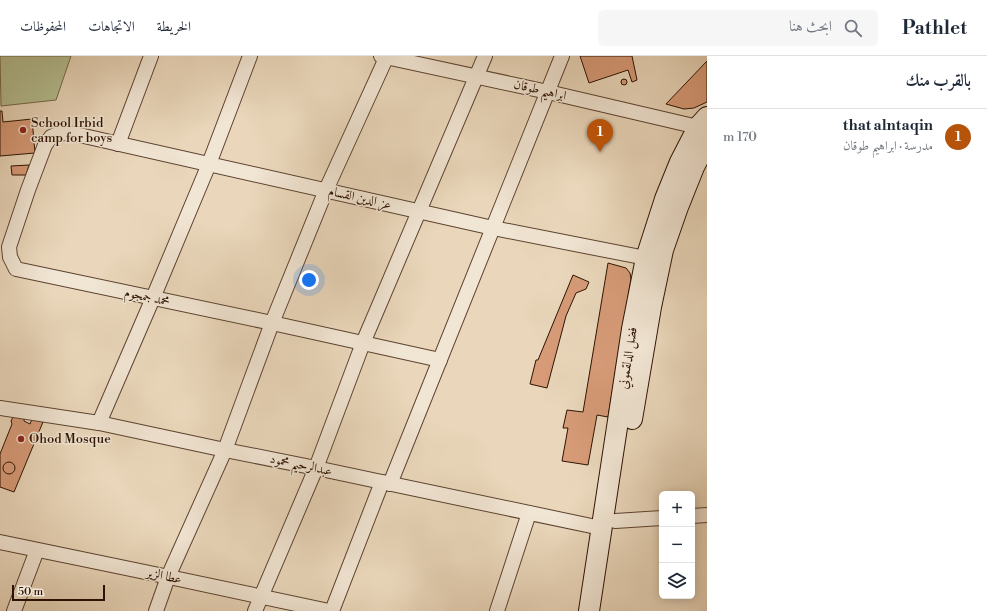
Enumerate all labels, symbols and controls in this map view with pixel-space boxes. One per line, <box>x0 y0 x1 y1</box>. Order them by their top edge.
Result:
search box <box>598 10 878 46</box>
text: Pathlet <box>902 16 967 40</box>
text: ابحث هنا <box>789 17 832 36</box>
icon: search <box>842 17 864 39</box>
text: المحفوظات <box>20 18 66 36</box>
text: الاتجاهات <box>88 18 135 36</box>
text: الخريطة <box>157 18 191 36</box>
text: بالقرب منك <box>905 70 971 92</box>
street label: ابراهيم طوقان <box>511 76 568 109</box>
place label: School Irbid camp for boys <box>31 115 112 146</box>
text: that alntaqin <box>843 116 933 135</box>
pin: 1 <box>587 119 613 152</box>
marker: School Irbid camp for boys <box>18 125 28 135</box>
text: 170 m <box>723 129 757 145</box>
text: 1 <box>955 129 961 145</box>
text: مدرسة · ابراهيم طوقان <box>843 138 933 154</box>
street label: عز الدين القسام <box>326 183 393 216</box>
your location <box>299 270 319 290</box>
street label: محمد جمجوم <box>122 284 172 313</box>
street label: فضل الدلقموني <box>615 326 644 391</box>
place label: Ohod Mosque <box>29 431 111 447</box>
marker: Ohod Mosque <box>16 434 26 444</box>
street label: عبدالرحيم محمود <box>267 451 334 484</box>
map controls <box>659 491 695 599</box>
button: + <box>659 491 695 527</box>
button: − <box>659 527 695 563</box>
button: layers <box>659 563 695 599</box>
street label: عطا الزير <box>143 564 183 588</box>
scale bar <box>12 583 105 602</box>
text: 50 m <box>18 585 43 599</box>

